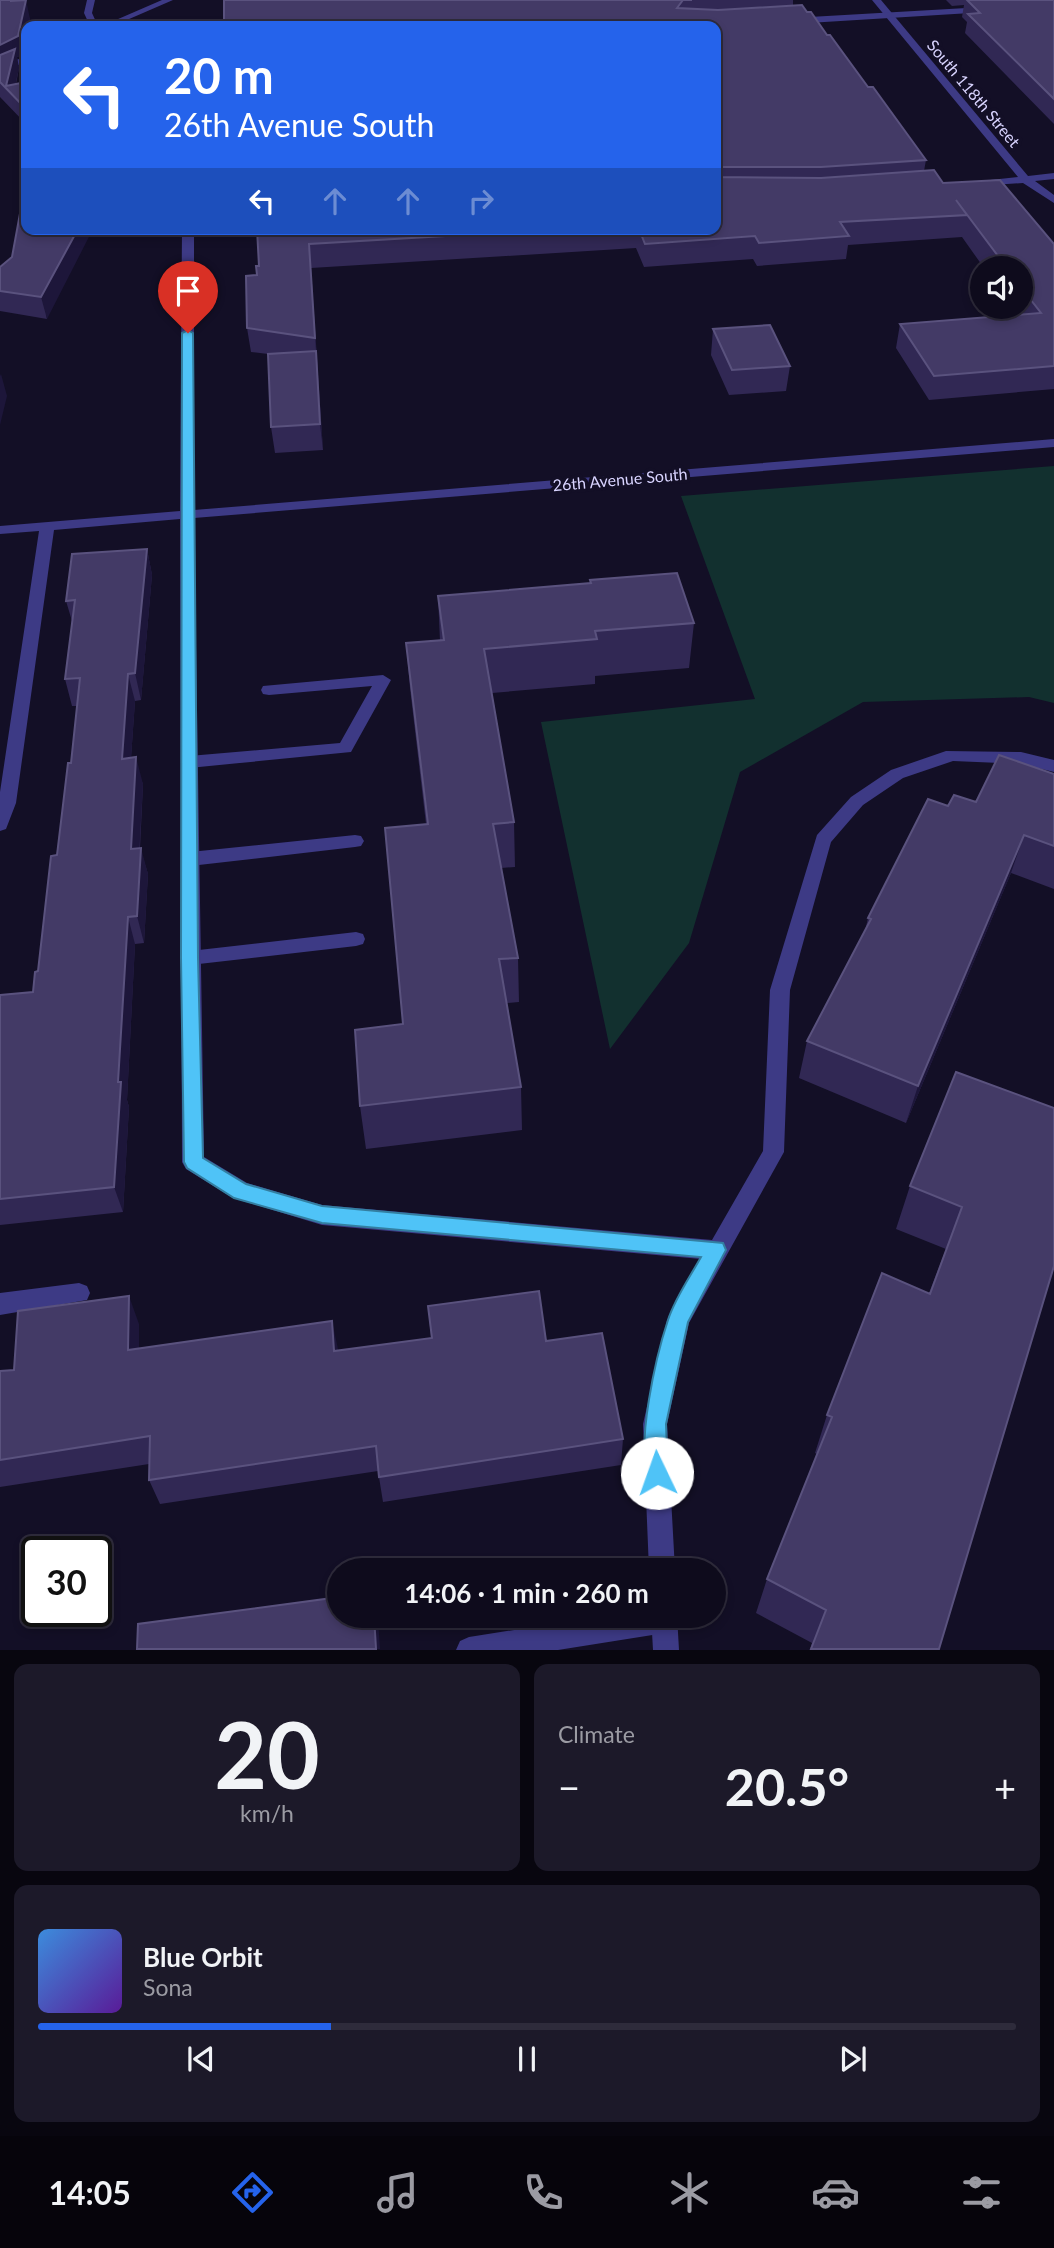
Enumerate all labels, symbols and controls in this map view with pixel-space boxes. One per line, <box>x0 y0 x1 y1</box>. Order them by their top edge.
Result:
street label: South 118th Street <box>924 36 1025 151</box>
text: 20 m <box>164 46 274 104</box>
icon: left <box>49 49 140 140</box>
text: 26th Avenue South <box>164 105 434 144</box>
icon: left <box>243 182 281 220</box>
icon: ahead <box>316 182 354 220</box>
icon: ahead <box>389 182 427 220</box>
icon: right <box>462 182 500 220</box>
map controls <box>970 256 1033 319</box>
button: sound <box>970 256 1033 319</box>
pin <box>158 261 218 333</box>
icon: arrive <box>169 272 207 310</box>
street label: 26th Avenue South <box>552 464 688 494</box>
position arrow <box>620 1436 694 1510</box>
speed limit sign: 30 <box>21 1536 112 1627</box>
text: 14:06 · 1 min · 260 m <box>404 1577 649 1609</box>
text: 20 <box>214 1699 320 1808</box>
text: Climate <box>558 1720 635 1748</box>
text: 20.5° <box>725 1755 849 1817</box>
text: − <box>558 1764 580 1810</box>
text: + <box>994 1764 1016 1810</box>
text: km/h <box>240 1799 294 1827</box>
text: Blue Orbit <box>143 1941 263 1973</box>
text: Sona <box>143 1973 193 2001</box>
icon: previous <box>182 2040 220 2078</box>
icon: pause <box>508 2040 546 2078</box>
icon: next <box>834 2040 872 2078</box>
icon: directions <box>228 2168 277 2217</box>
icon: music <box>373 2168 422 2217</box>
icon: phone <box>519 2168 568 2217</box>
icon: climate <box>665 2168 714 2217</box>
icon: car <box>811 2168 860 2217</box>
icon: filters <box>957 2168 1006 2217</box>
text: 14:05 <box>48 2173 131 2212</box>

